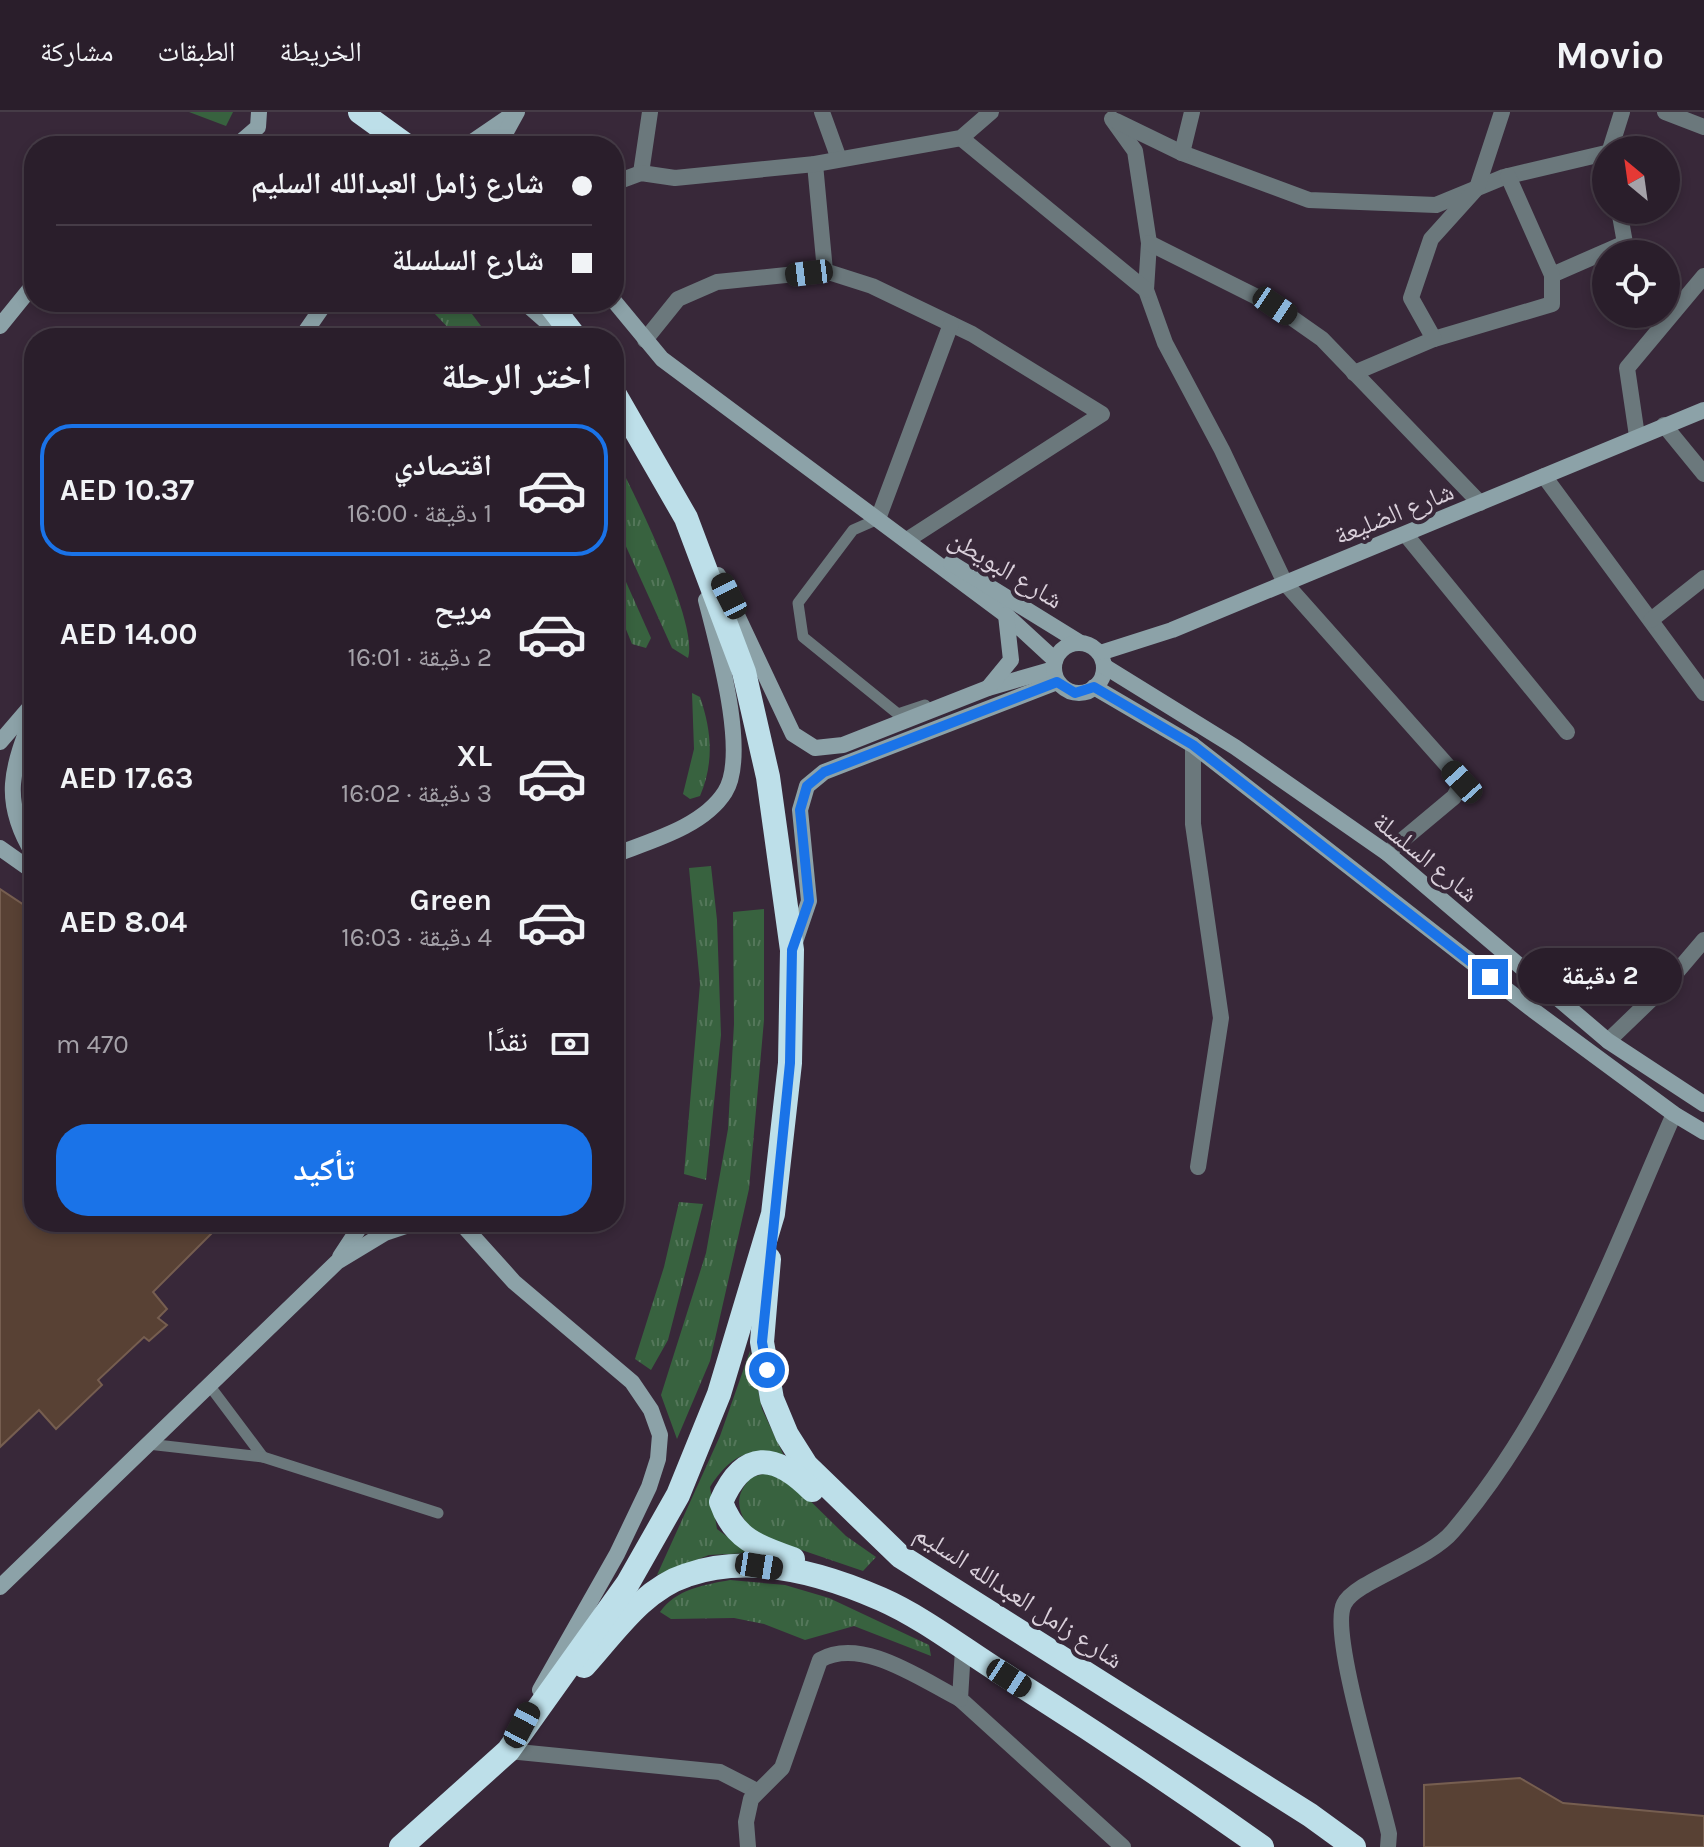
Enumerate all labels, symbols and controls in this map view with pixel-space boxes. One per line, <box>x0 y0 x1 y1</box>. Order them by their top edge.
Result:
text: Movio <box>1556 33 1664 78</box>
text: مشاركة <box>40 35 114 68</box>
text: الطبقات <box>158 35 235 68</box>
text: الخريطة <box>279 35 362 68</box>
north arrow <box>1592 136 1680 224</box>
map controls <box>1592 136 1680 328</box>
text: شارع زامل العبدالله السليم <box>251 165 544 201</box>
button: locate <box>1592 240 1680 328</box>
text: شارع السلسلة <box>392 242 544 278</box>
car <box>784 258 834 288</box>
car <box>1248 283 1302 329</box>
text: اختر الرحلة <box>441 355 592 397</box>
text: اقتصادي <box>394 447 492 483</box>
icon: car <box>516 454 588 526</box>
text: AED 10.37 <box>60 472 194 508</box>
street label: شارع الضليعة <box>1330 476 1458 551</box>
text: 1 دقيقة · 16:00 <box>347 498 492 529</box>
street label: شارع البويطن <box>943 523 1068 616</box>
car <box>707 569 751 623</box>
text: مريح <box>434 591 492 627</box>
icon: car <box>516 598 588 670</box>
text: AED 14.00 <box>60 616 198 652</box>
text: 2 دقيقة · 16:01 <box>347 642 492 673</box>
text: XL <box>457 738 492 774</box>
icon: car <box>516 742 588 814</box>
car <box>1437 756 1487 808</box>
text: AED 17.63 <box>60 760 194 796</box>
text: 3 دقيقة · 16:02 <box>341 778 492 809</box>
street label: شارع السلسلة <box>1367 806 1485 909</box>
text: Green <box>409 882 492 918</box>
icon: car <box>516 886 588 958</box>
text: AED 8.04 <box>60 904 187 940</box>
text: 4 دقيقة · 16:03 <box>341 922 492 953</box>
callout: 2 دقيقة <box>1518 949 1682 1005</box>
route end <box>1472 959 1508 995</box>
text: 2 دقيقة <box>1562 960 1638 991</box>
icon: cash <box>548 1022 592 1066</box>
text: نقدًا <box>487 1023 528 1059</box>
text: 470 m <box>56 1029 129 1060</box>
button: تأكيد <box>56 1124 592 1216</box>
route start <box>749 1352 785 1388</box>
street label: شارع زامل العبدالله السليم <box>908 1518 1129 1676</box>
car <box>733 1550 785 1582</box>
car <box>982 1655 1036 1701</box>
car <box>500 1698 544 1752</box>

